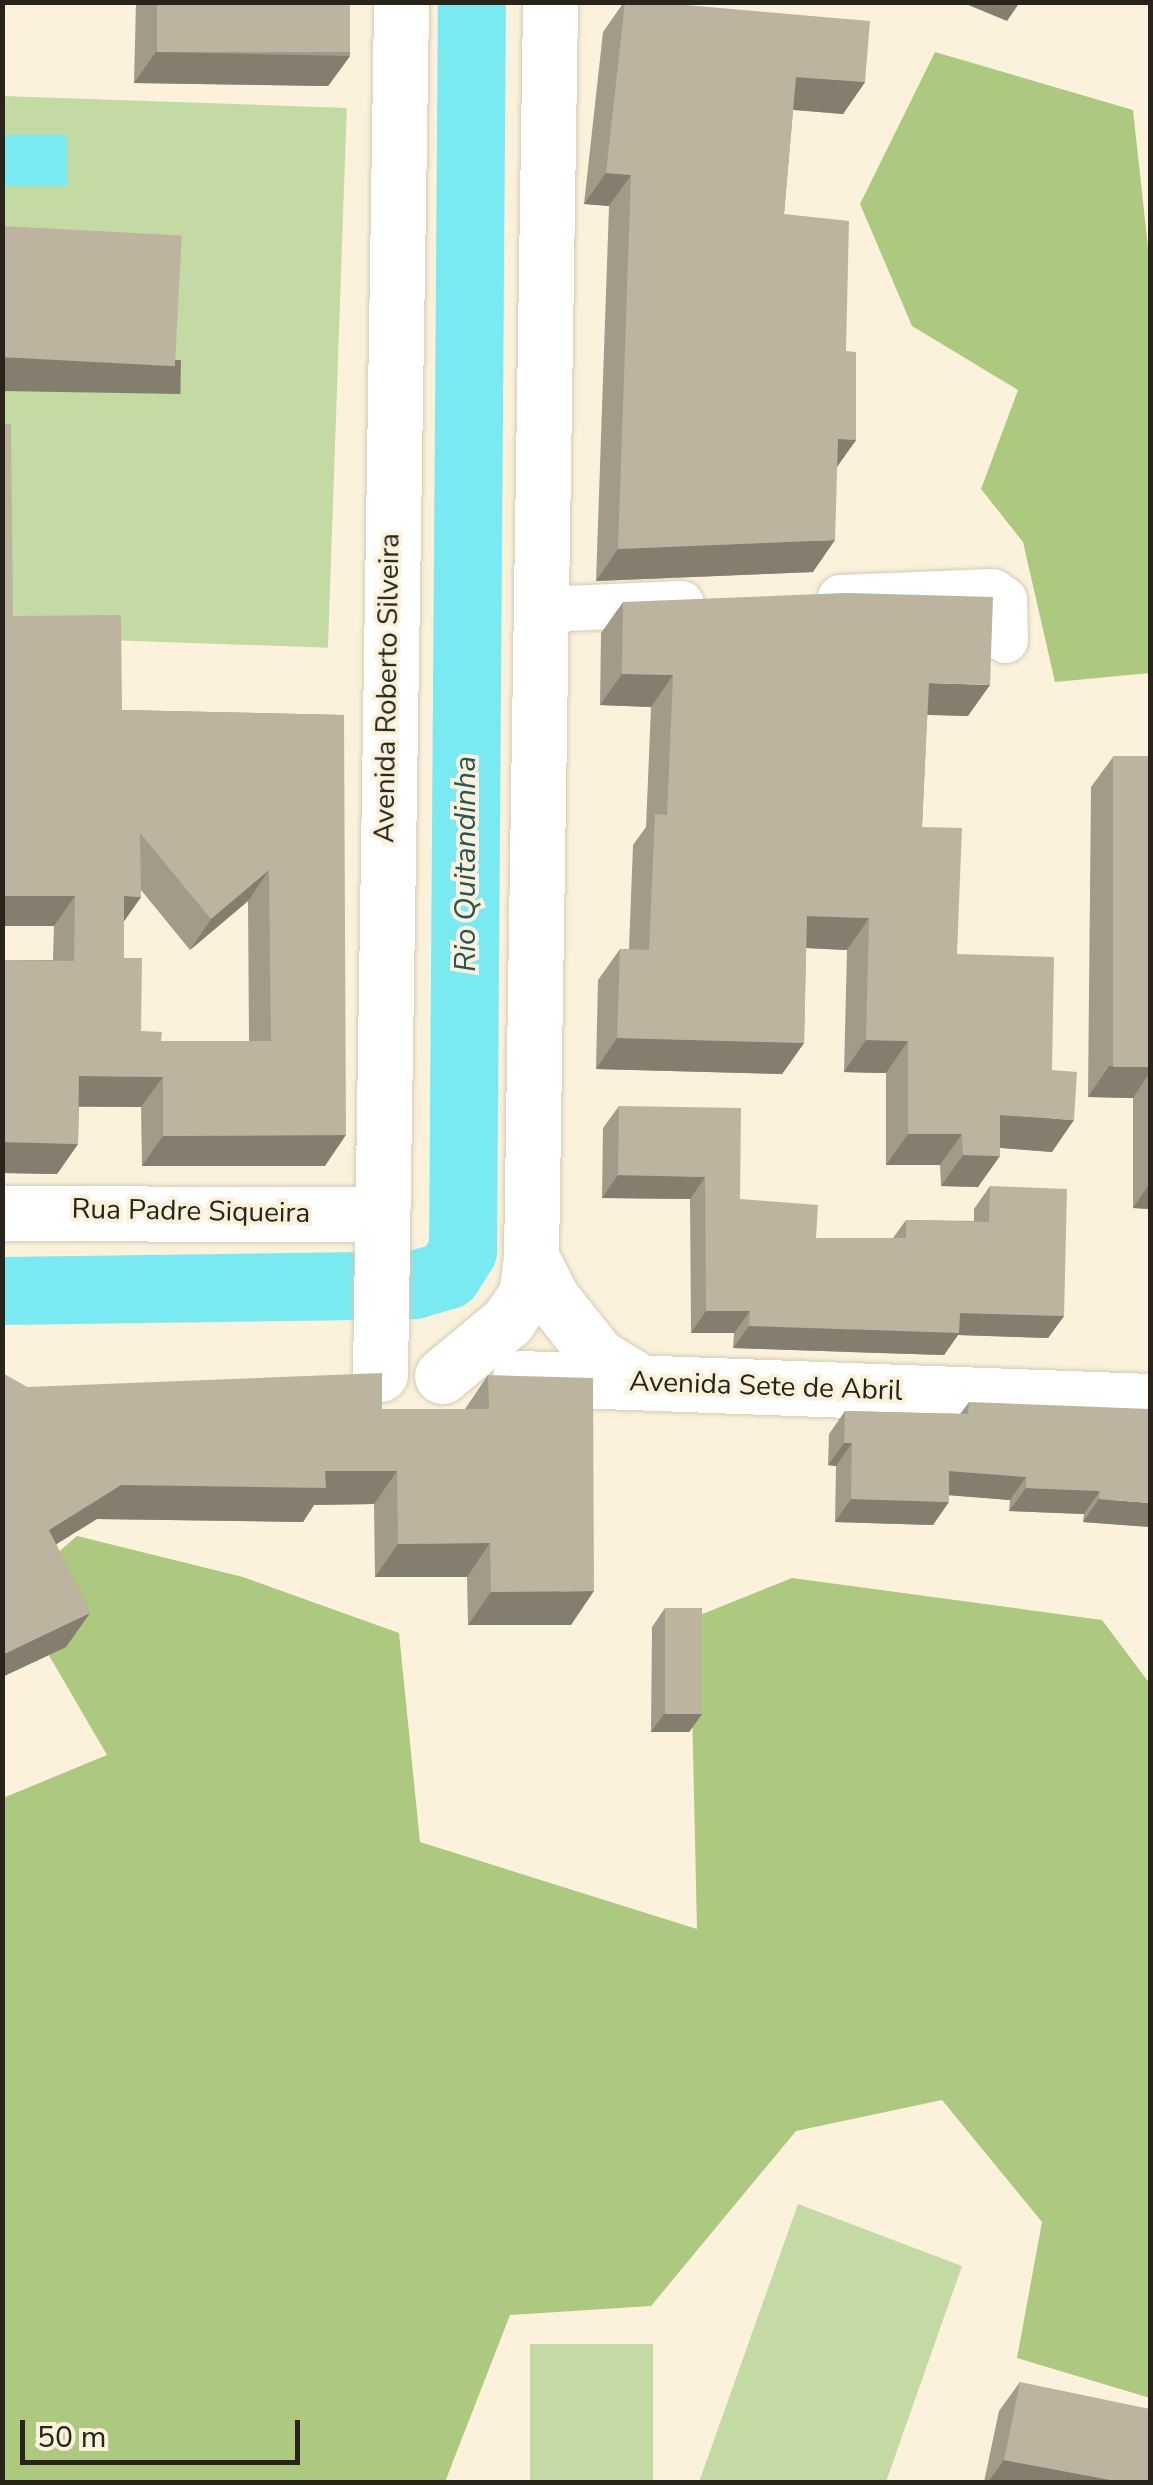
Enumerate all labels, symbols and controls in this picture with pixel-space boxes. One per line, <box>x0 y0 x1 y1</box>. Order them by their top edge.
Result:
street label: Avenida Roberto Silveira <box>367 533 407 843</box>
water label: Rio Quitandinha <box>448 756 484 972</box>
street label: Rua Padre Siqueira <box>71 1192 311 1230</box>
street label: Avenida Sete de Abril <box>629 1364 903 1408</box>
scale bar <box>25 2400 305 2462</box>
text: 50 m <box>37 2417 106 2458</box>

